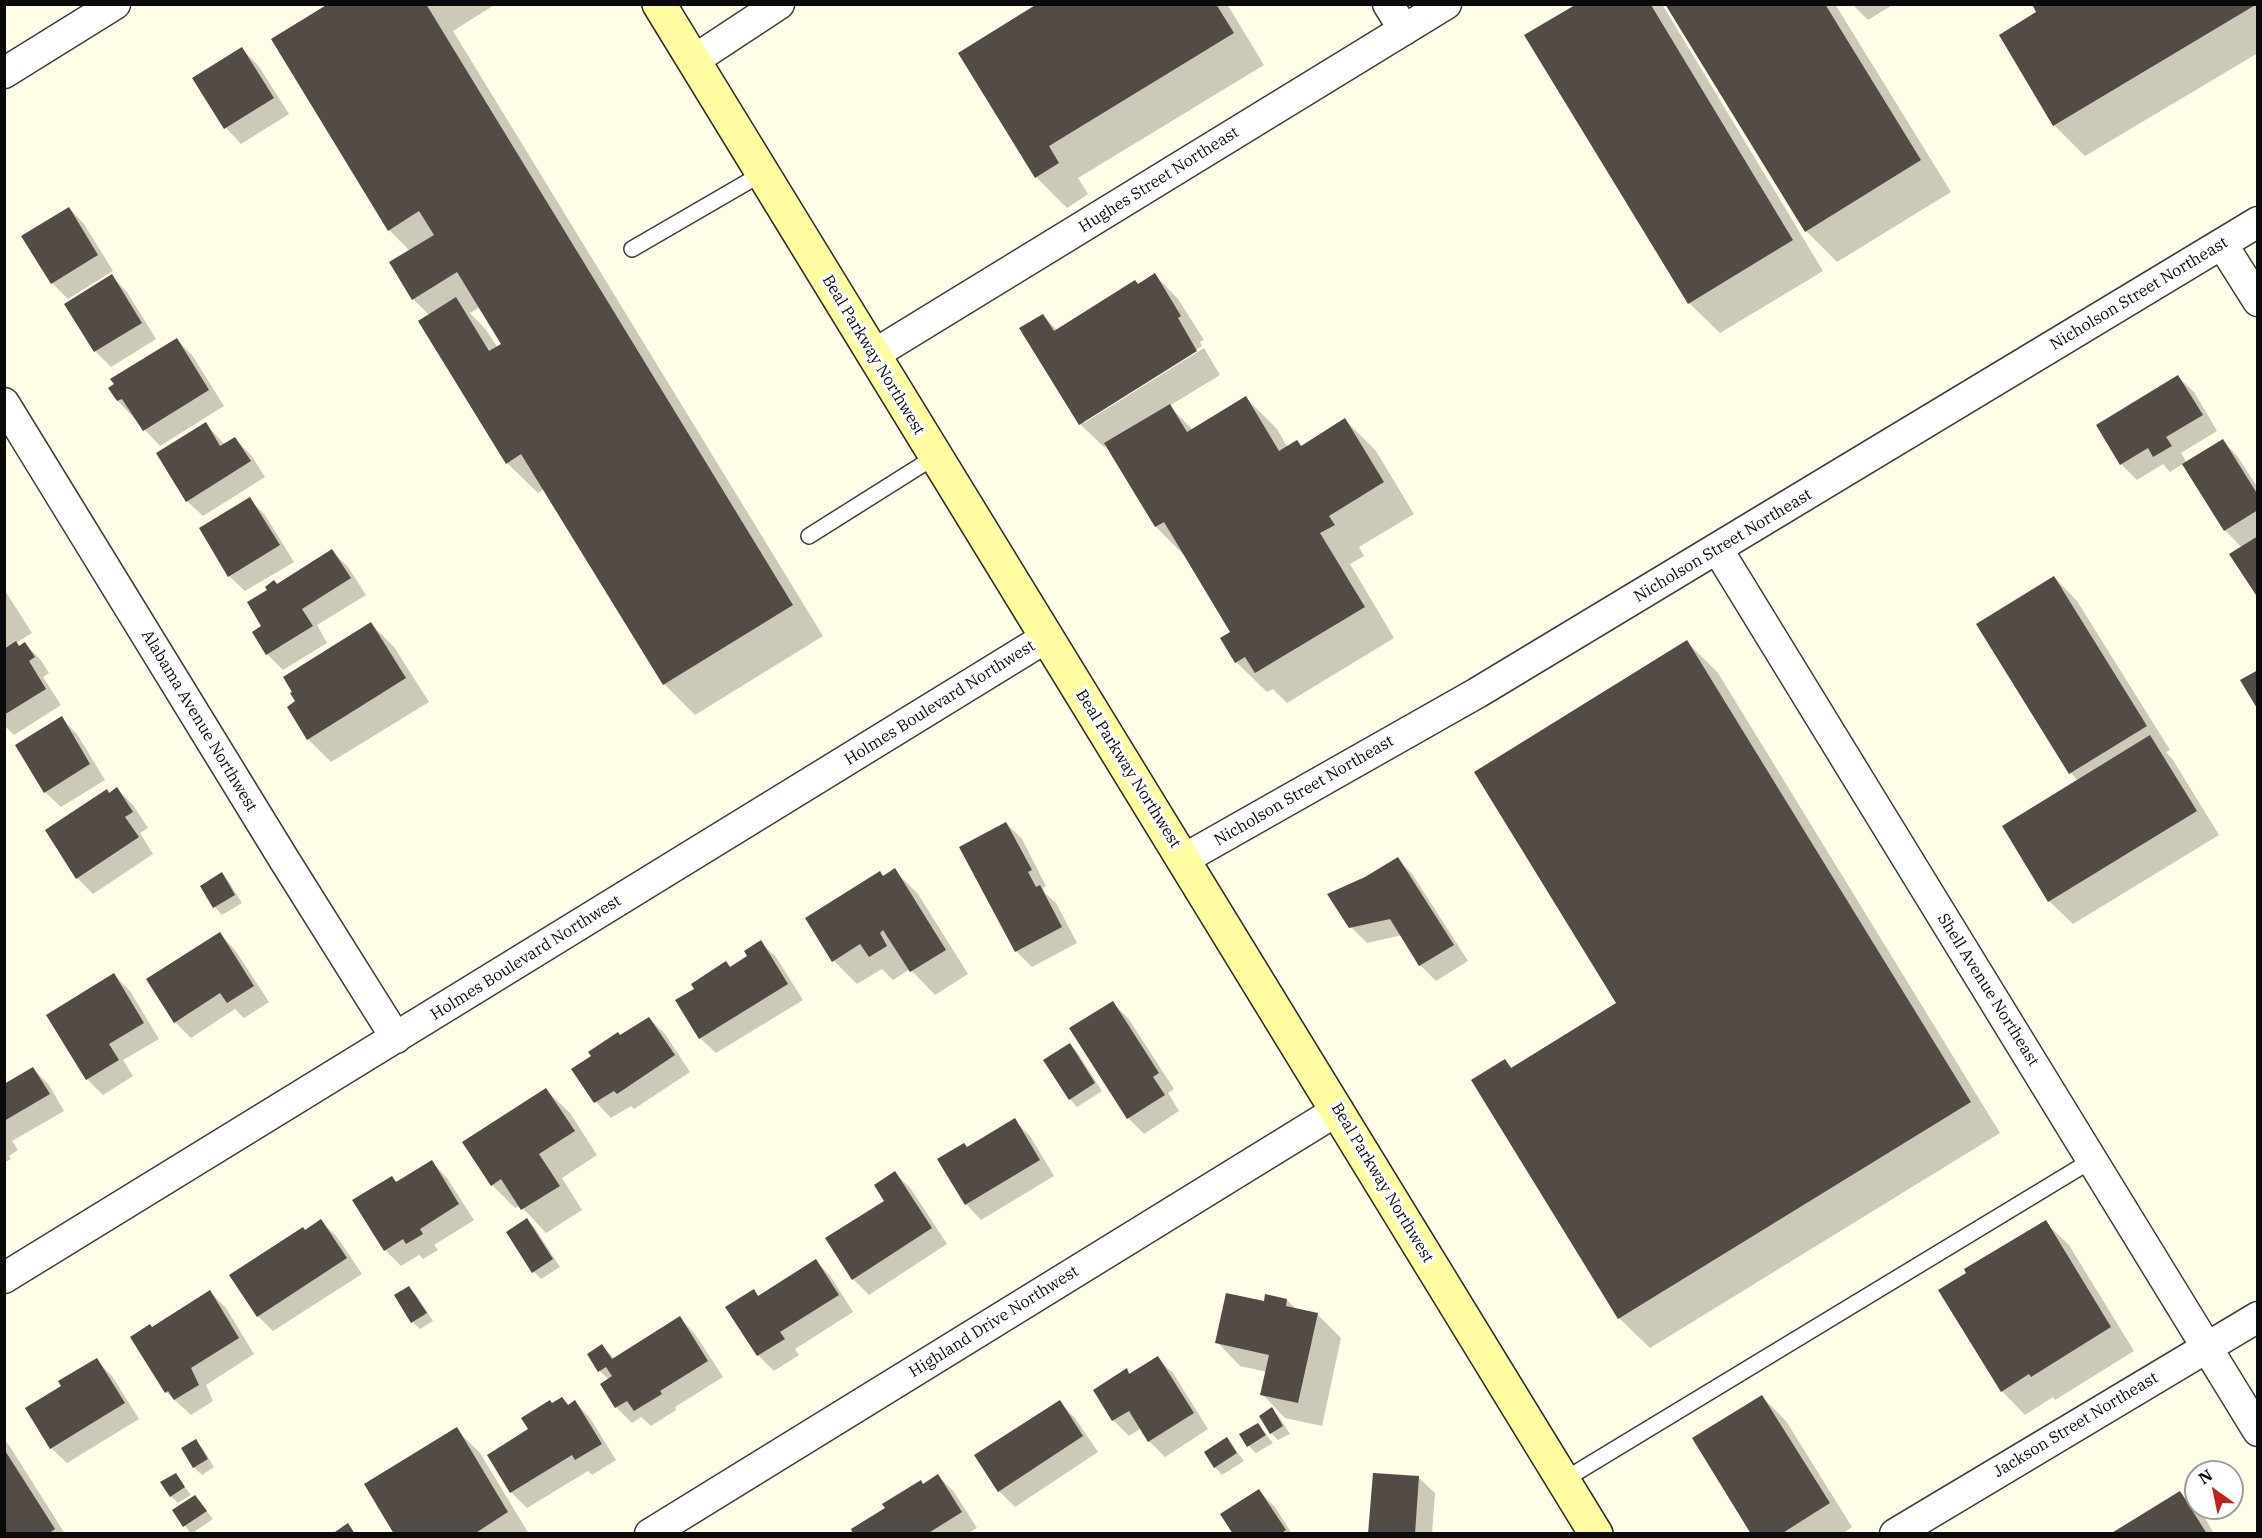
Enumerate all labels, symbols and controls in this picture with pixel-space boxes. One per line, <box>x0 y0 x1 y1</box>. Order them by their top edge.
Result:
street label: Hughes Street Northeast <box>1075 123 1243 237</box>
street label: Nicholson Street Northeast <box>2047 233 2231 355</box>
street label: Beal Parkway Northwest <box>818 272 928 438</box>
street label: Nicholson Street Northeast <box>1631 485 1815 607</box>
street label: Alabama Avenue Northwest <box>137 627 261 815</box>
street label: Holmes Boulevard Northwest <box>841 636 1039 770</box>
street label: Beal Parkway Northwest <box>1071 686 1185 852</box>
street label: Nicholson Street Northeast <box>1211 732 1397 850</box>
street label: Holmes Boulevard Northwest <box>427 891 625 1025</box>
street label: Shell Avenue Northeast <box>1933 910 2043 1070</box>
street label: Beal Parkway Northwest <box>1327 1100 1437 1266</box>
street label: Highland Drive Northwest <box>906 1262 1082 1382</box>
street label: Jackson Street Northeast <box>1990 1368 2162 1482</box>
north arrow <box>2184 1460 2244 1520</box>
text: N <box>2195 1465 2216 1488</box>

